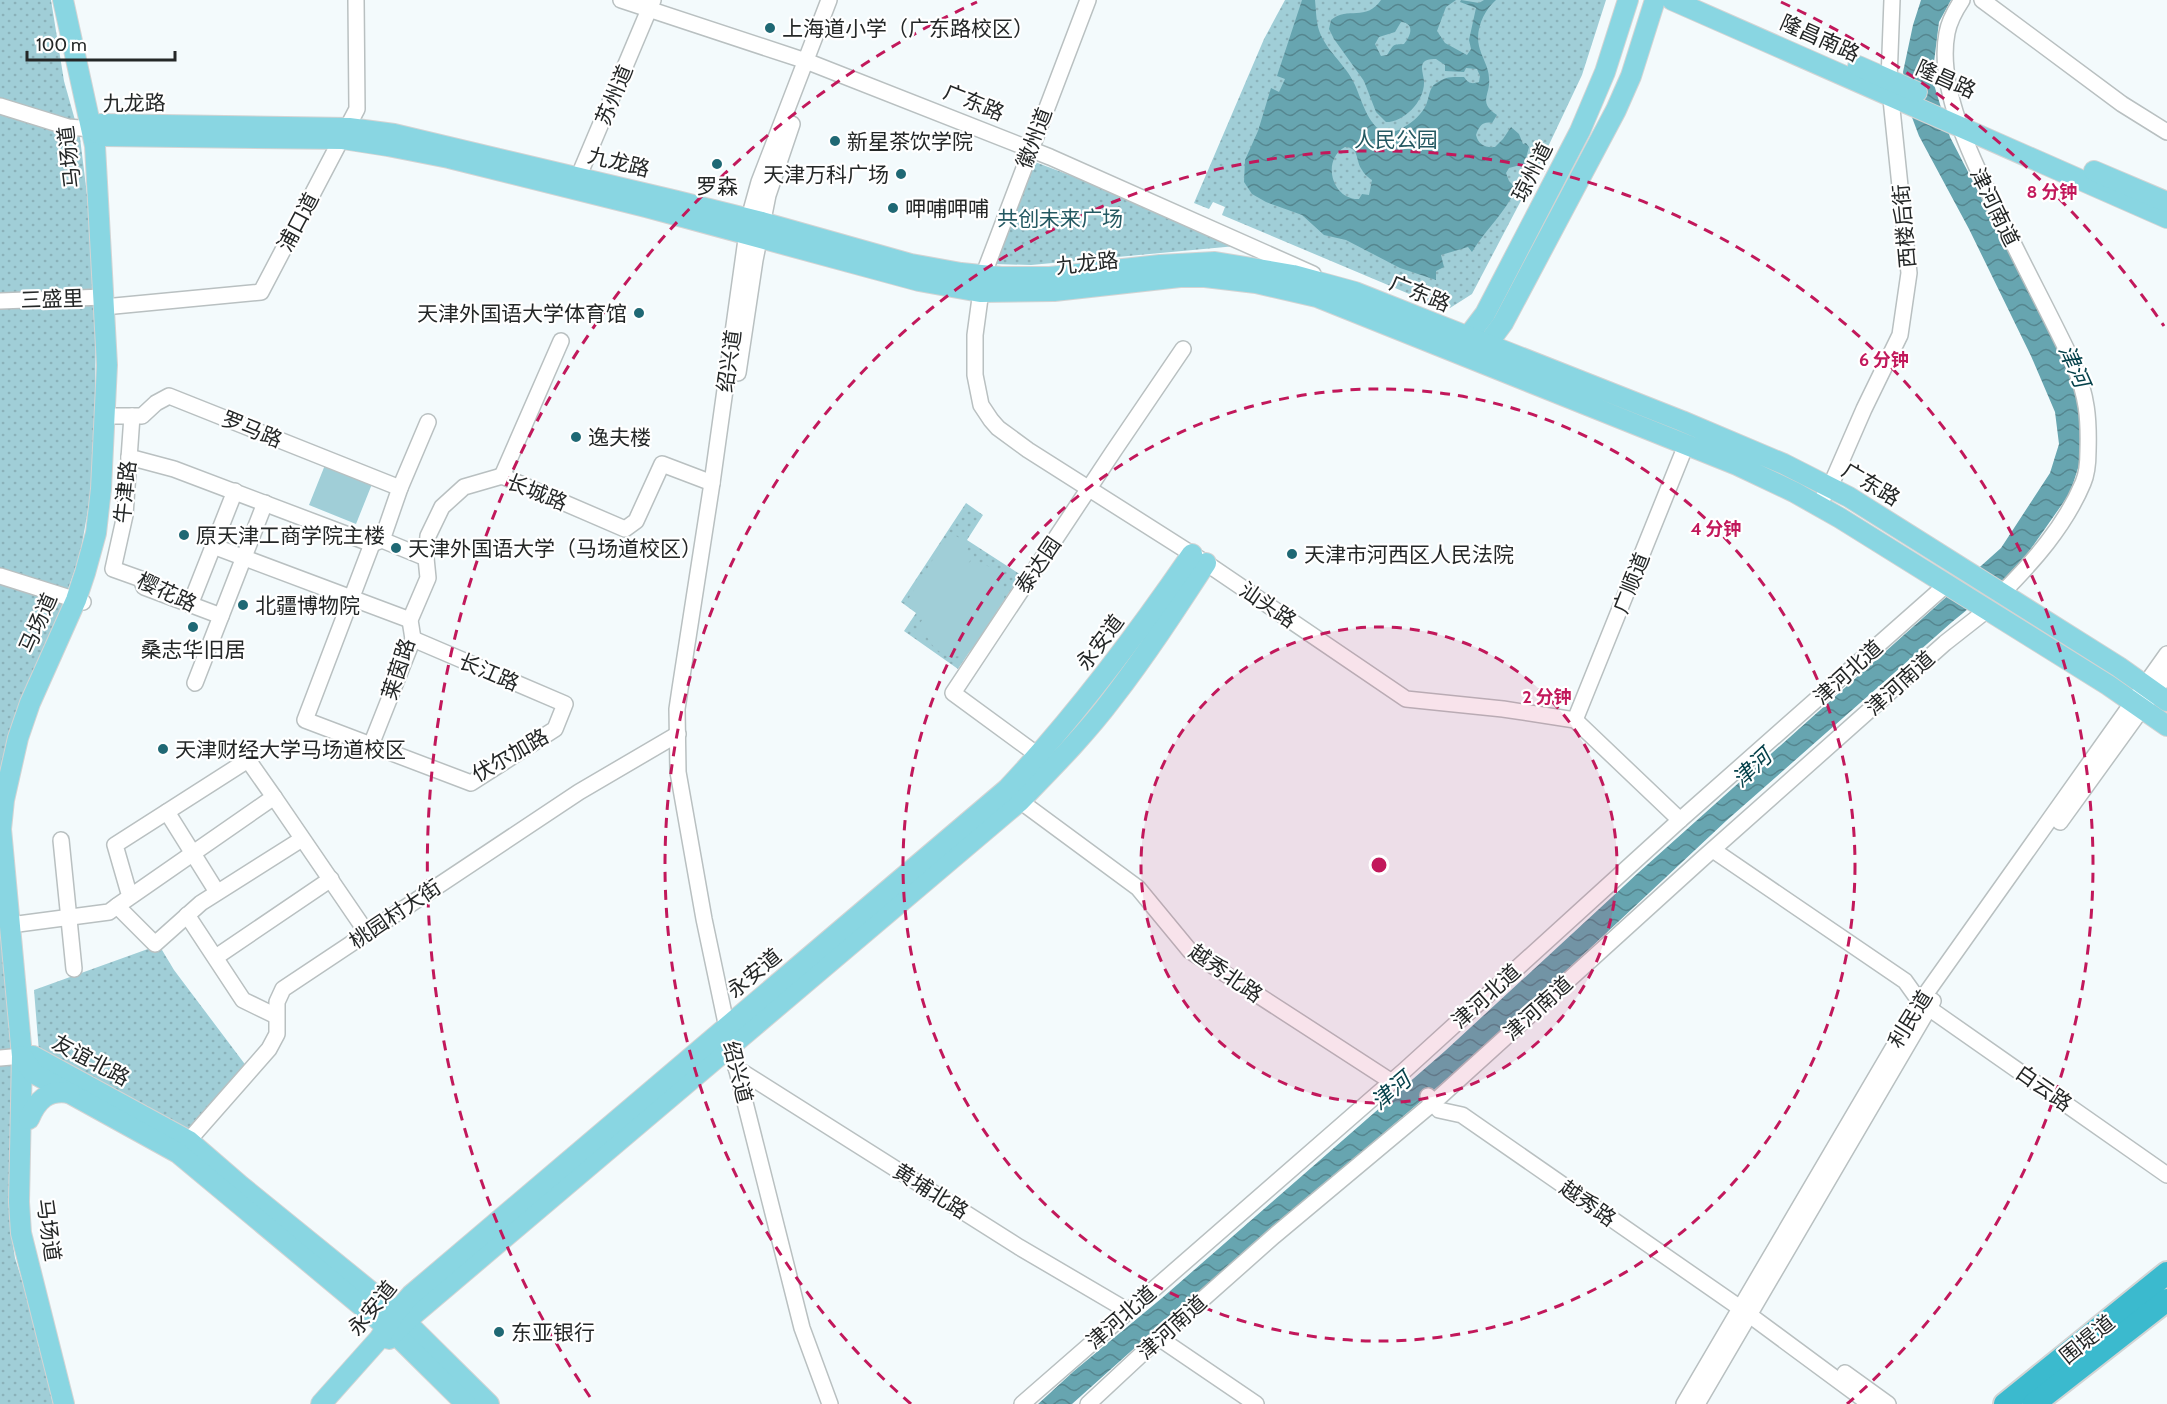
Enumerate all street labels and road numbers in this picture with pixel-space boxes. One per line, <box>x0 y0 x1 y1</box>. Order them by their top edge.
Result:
street label: 隆昌南路 <box>1777 9 1863 67</box>
street label: 隆昌路 <box>1912 55 1980 103</box>
street label: 苏州道 <box>590 61 638 129</box>
street label: 广东路 <box>940 79 1008 125</box>
street label: 九龙路 <box>102 90 166 116</box>
street label: 徽州道 <box>1011 104 1057 172</box>
street label: 马场道 <box>53 124 85 190</box>
street label: 琼州道 <box>1507 138 1557 206</box>
street label: 九龙路 <box>585 142 653 182</box>
street label: 津河南道 <box>1965 164 2025 250</box>
street label: 西楼后街 <box>1888 183 1920 269</box>
street label: 浦口道 <box>272 188 324 256</box>
street label: 九龙路 <box>1054 247 1120 279</box>
street label: 广东路 <box>1386 270 1454 316</box>
street label: 三盛里 <box>20 285 84 313</box>
street label: 绍兴道 <box>712 328 746 394</box>
street label: 罗马路 <box>218 406 286 452</box>
street label: 广东路 <box>1838 457 1904 511</box>
street label: 牛津路 <box>109 459 141 525</box>
street label: 长城路 <box>503 469 571 515</box>
street label: 泰达园 <box>1010 532 1066 598</box>
street label: 广顺道 <box>1608 549 1654 617</box>
street label: 樱花路 <box>133 567 201 617</box>
street label: 汕头路 <box>1235 577 1301 633</box>
street label: 马场道 <box>14 589 62 657</box>
street label: 永安道 <box>1071 609 1129 675</box>
street label: 莱茵路 <box>376 635 420 703</box>
street label: 津河北道 <box>1808 635 1888 709</box>
street label: 津河南道 <box>1860 646 1940 720</box>
street label: 长江路 <box>455 648 523 696</box>
street label: 伏尔加路 <box>467 723 553 787</box>
street label: 桃园村大街 <box>344 874 446 954</box>
street label: 越秀北路 <box>1184 939 1268 1007</box>
street label: 永安道 <box>722 943 786 1003</box>
street label: 津河北道 <box>1446 959 1526 1033</box>
street label: 津河南道 <box>1498 971 1578 1045</box>
street label: 利民道 <box>1883 986 1937 1052</box>
street label: 友谊北路 <box>48 1029 134 1091</box>
street label: 绍兴道 <box>718 1038 758 1106</box>
street label: 白云路 <box>2011 1060 2077 1116</box>
street label: 黄埔北路 <box>889 1158 973 1224</box>
street label: 越秀路 <box>1555 1175 1621 1231</box>
street label: 马场道 <box>32 1197 66 1263</box>
street label: 永安道 <box>342 1276 402 1340</box>
street label: 津河北道 <box>1081 1280 1161 1354</box>
street label: 津河南道 <box>1132 1290 1212 1364</box>
street label: 围堤道 <box>2055 1309 2119 1369</box>

